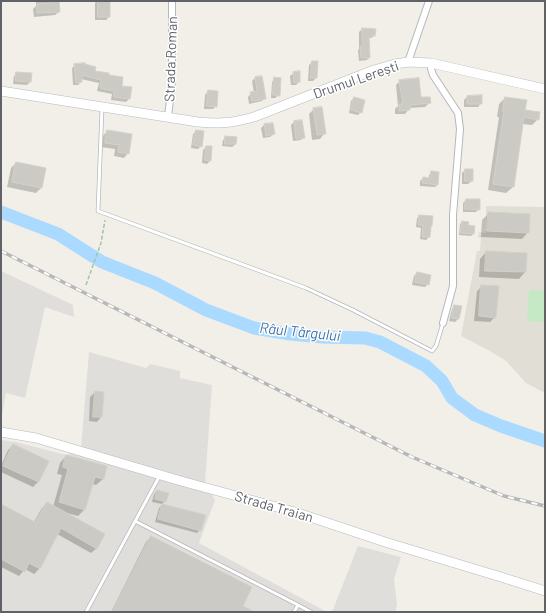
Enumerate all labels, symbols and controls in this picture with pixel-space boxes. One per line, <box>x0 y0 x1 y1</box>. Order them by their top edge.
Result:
street label: Strada Roman <box>161 16 181 102</box>
street label: Drumul Lerești <box>311 57 401 103</box>
water label: Râul Târgului <box>259 319 341 345</box>
street label: Strada Traian <box>233 488 315 526</box>

